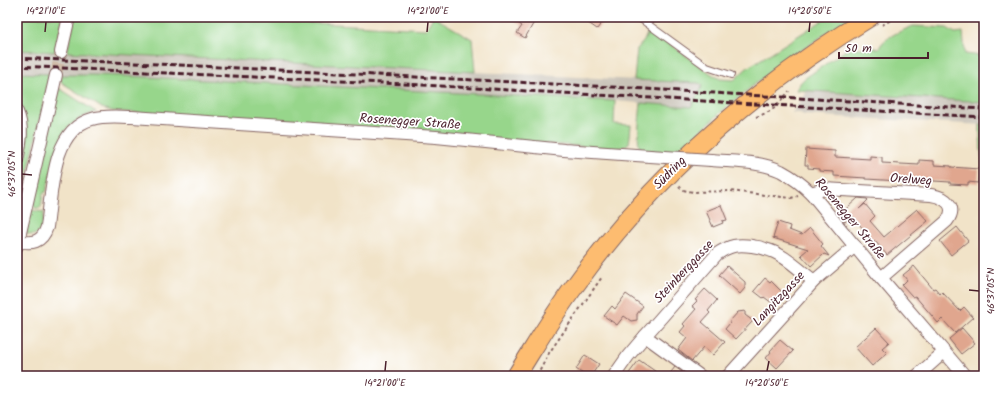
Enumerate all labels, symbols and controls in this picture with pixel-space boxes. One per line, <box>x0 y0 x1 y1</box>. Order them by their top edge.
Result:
text: 14°21'10"E <box>26 3 67 19</box>
text: 14°21'00"E <box>407 3 450 19</box>
text: 14°20'50"E <box>788 3 833 19</box>
scale bar <box>839 34 928 60</box>
text: 50 m <box>845 39 872 58</box>
street label: Rosenegger Straße <box>359 108 461 136</box>
text: 46°37'05"N <box>4 150 20 197</box>
street label: Südring <box>649 151 691 195</box>
street label: Orelweg <box>889 168 933 192</box>
street label: Rosenegger Straße <box>809 174 891 265</box>
street label: Steinberggasse <box>649 235 719 308</box>
street label: Langitzgasse <box>748 266 810 332</box>
text: 46°37'05"N <box>983 267 999 314</box>
text: 14°21'00"E <box>364 375 407 391</box>
text: 14°20'50"E <box>745 375 790 391</box>

